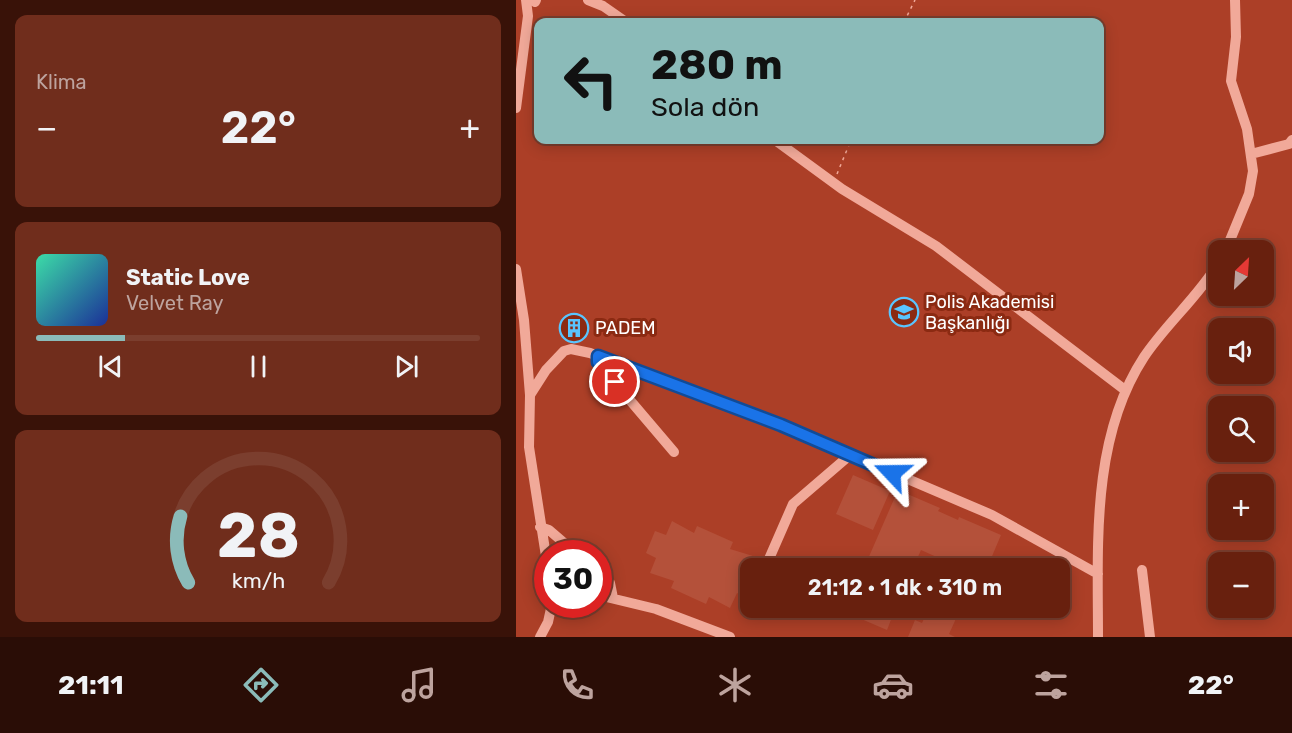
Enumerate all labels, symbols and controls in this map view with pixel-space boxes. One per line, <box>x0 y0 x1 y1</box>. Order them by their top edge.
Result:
text: 280 m <box>651 40 783 90</box>
icon: left <box>552 42 630 120</box>
text: Klima <box>36 70 87 94</box>
text: Sola dön <box>651 91 759 123</box>
text: 22° <box>221 101 296 154</box>
text: − <box>36 108 57 147</box>
text: + <box>459 108 480 147</box>
north arrow <box>1208 240 1274 306</box>
map controls <box>1208 240 1274 618</box>
text: Static Love <box>126 264 250 291</box>
text: Velvet Ray <box>126 291 224 315</box>
place label: Polis Akademisi Başkanlığı <box>925 291 1054 334</box>
school or university icon: Polis Akademisi Başkanlığı <box>888 296 920 328</box>
building icon: PADEM <box>558 312 590 344</box>
place label: PADEM <box>595 317 656 339</box>
button: sound <box>1208 318 1274 384</box>
icon: previous <box>94 350 127 383</box>
icon: pause <box>242 350 275 383</box>
icon: next <box>390 350 423 383</box>
pin <box>589 356 640 407</box>
icon: arrive <box>598 365 631 398</box>
button: search <box>1208 396 1274 462</box>
position arrow <box>860 441 924 505</box>
button: + <box>1208 474 1274 540</box>
text: 28 <box>217 499 299 573</box>
speed limit sign: 30 <box>534 540 612 618</box>
button: − <box>1208 552 1274 618</box>
text: km/h <box>231 568 285 593</box>
text: 21:12 · 1 dk · 310 m <box>808 574 1002 601</box>
icon: directions <box>240 664 282 706</box>
icon: music <box>398 664 440 706</box>
icon: phone <box>556 664 598 706</box>
icon: climate <box>714 664 756 706</box>
icon: car <box>872 664 914 706</box>
icon: filters <box>1030 664 1072 706</box>
text: 21:11 <box>58 669 124 701</box>
text: 22° <box>1188 669 1234 701</box>

